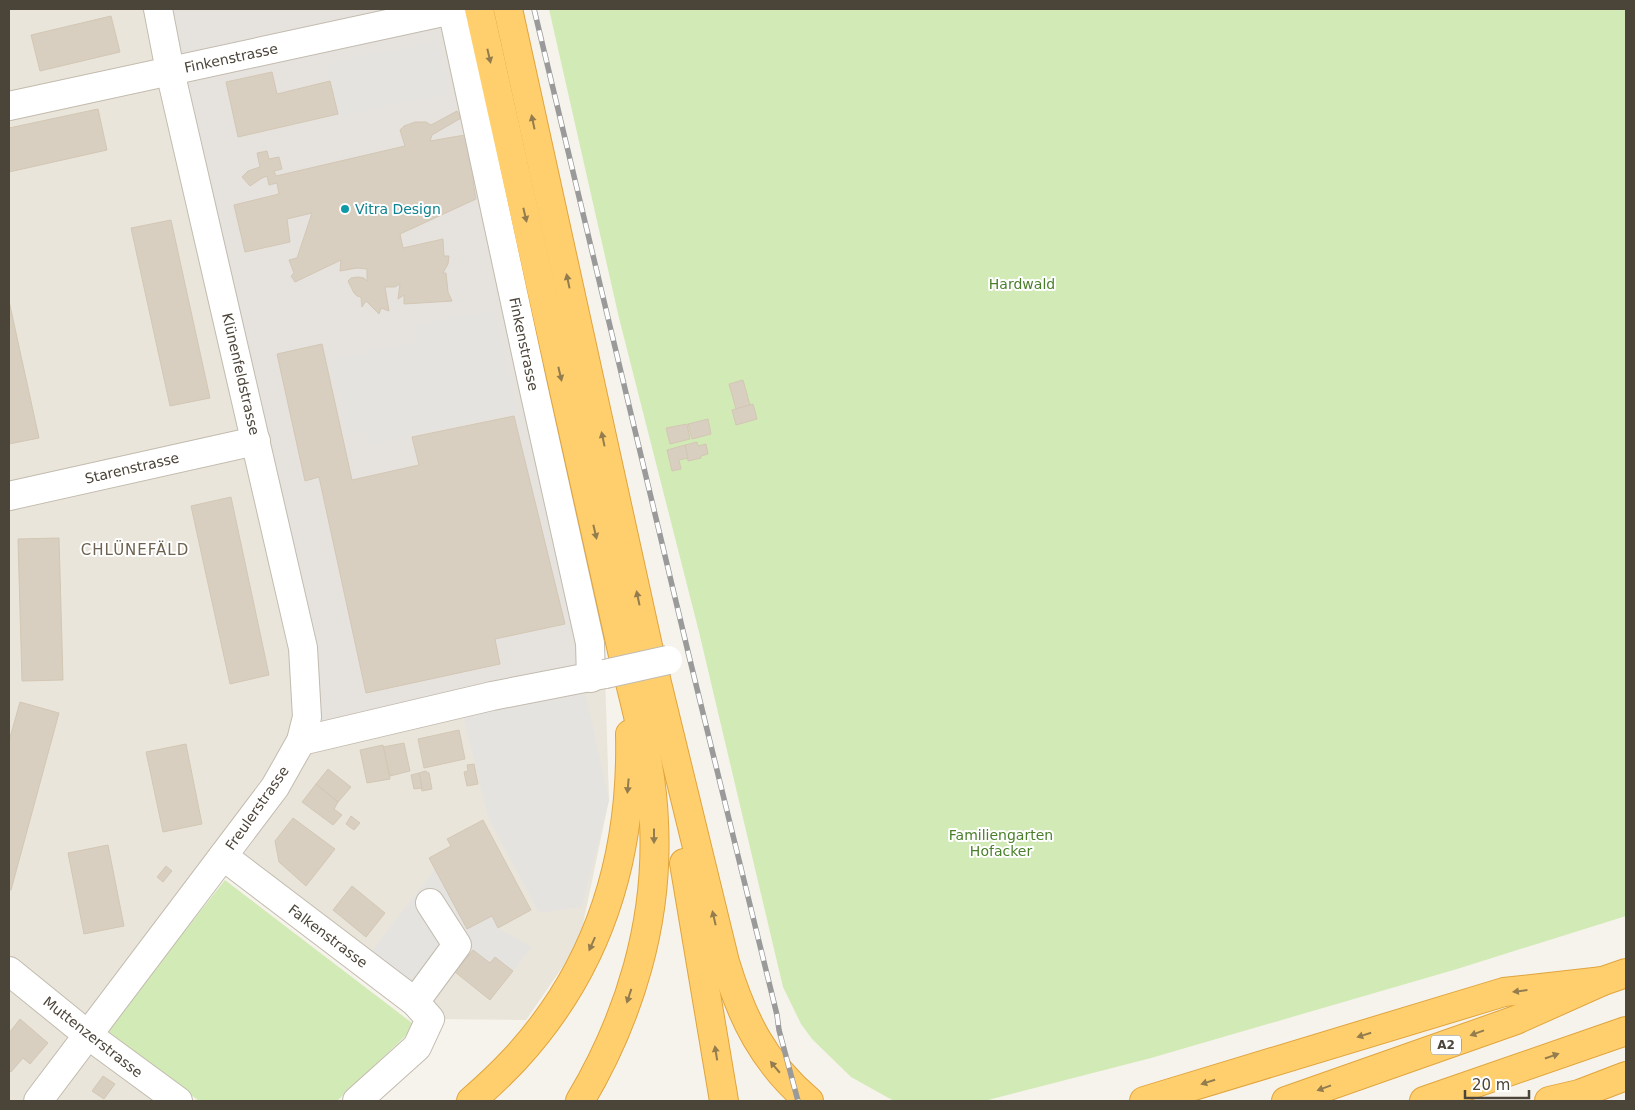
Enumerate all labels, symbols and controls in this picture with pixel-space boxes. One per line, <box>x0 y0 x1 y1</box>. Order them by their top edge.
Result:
street label: Finkenstrasse <box>183 40 279 76</box>
one-way arrow <box>485 49 493 64</box>
one-way arrow <box>529 114 537 130</box>
place label: Vitra Design <box>355 201 441 217</box>
marker: Vitra Design <box>339 203 351 215</box>
one-way arrow <box>521 207 529 222</box>
one-way arrow <box>564 273 572 288</box>
park label: Hardwald <box>989 276 1055 292</box>
street label: Finkenstrasse <box>506 296 542 392</box>
street label: Klünenfeldstrasse <box>219 311 263 437</box>
one-way arrow <box>556 366 564 381</box>
one-way arrow <box>599 432 607 447</box>
street label: Starenstrasse <box>83 449 181 487</box>
one-way arrow <box>591 525 599 540</box>
district label: CHLÜNEFÄLD <box>81 540 189 559</box>
one-way arrow <box>634 590 642 606</box>
street label: Freulerstrasse <box>222 763 292 853</box>
one-way arrow <box>624 779 632 795</box>
park label: Familiengarten Hofacker <box>949 827 1053 859</box>
one-way arrow <box>650 828 658 844</box>
street label: Falkenstrasse <box>285 901 371 971</box>
one-way arrow <box>710 910 718 925</box>
one-way arrow <box>588 937 596 951</box>
one-way arrow <box>1511 987 1527 995</box>
one-way arrow <box>625 988 633 1003</box>
street label: Muttenzerstrasse <box>40 993 146 1081</box>
one-way arrow <box>1469 1029 1484 1037</box>
one-way arrow <box>1356 1032 1371 1040</box>
road number: A2 <box>1431 1036 1461 1054</box>
one-way arrow <box>711 1045 719 1061</box>
one-way arrow <box>1545 1052 1560 1060</box>
one-way arrow <box>769 1060 780 1073</box>
scale bar <box>1465 1068 1529 1100</box>
text: 20 m <box>1472 1076 1510 1094</box>
one-way arrow <box>1200 1078 1215 1086</box>
one-way arrow <box>1316 1084 1331 1092</box>

